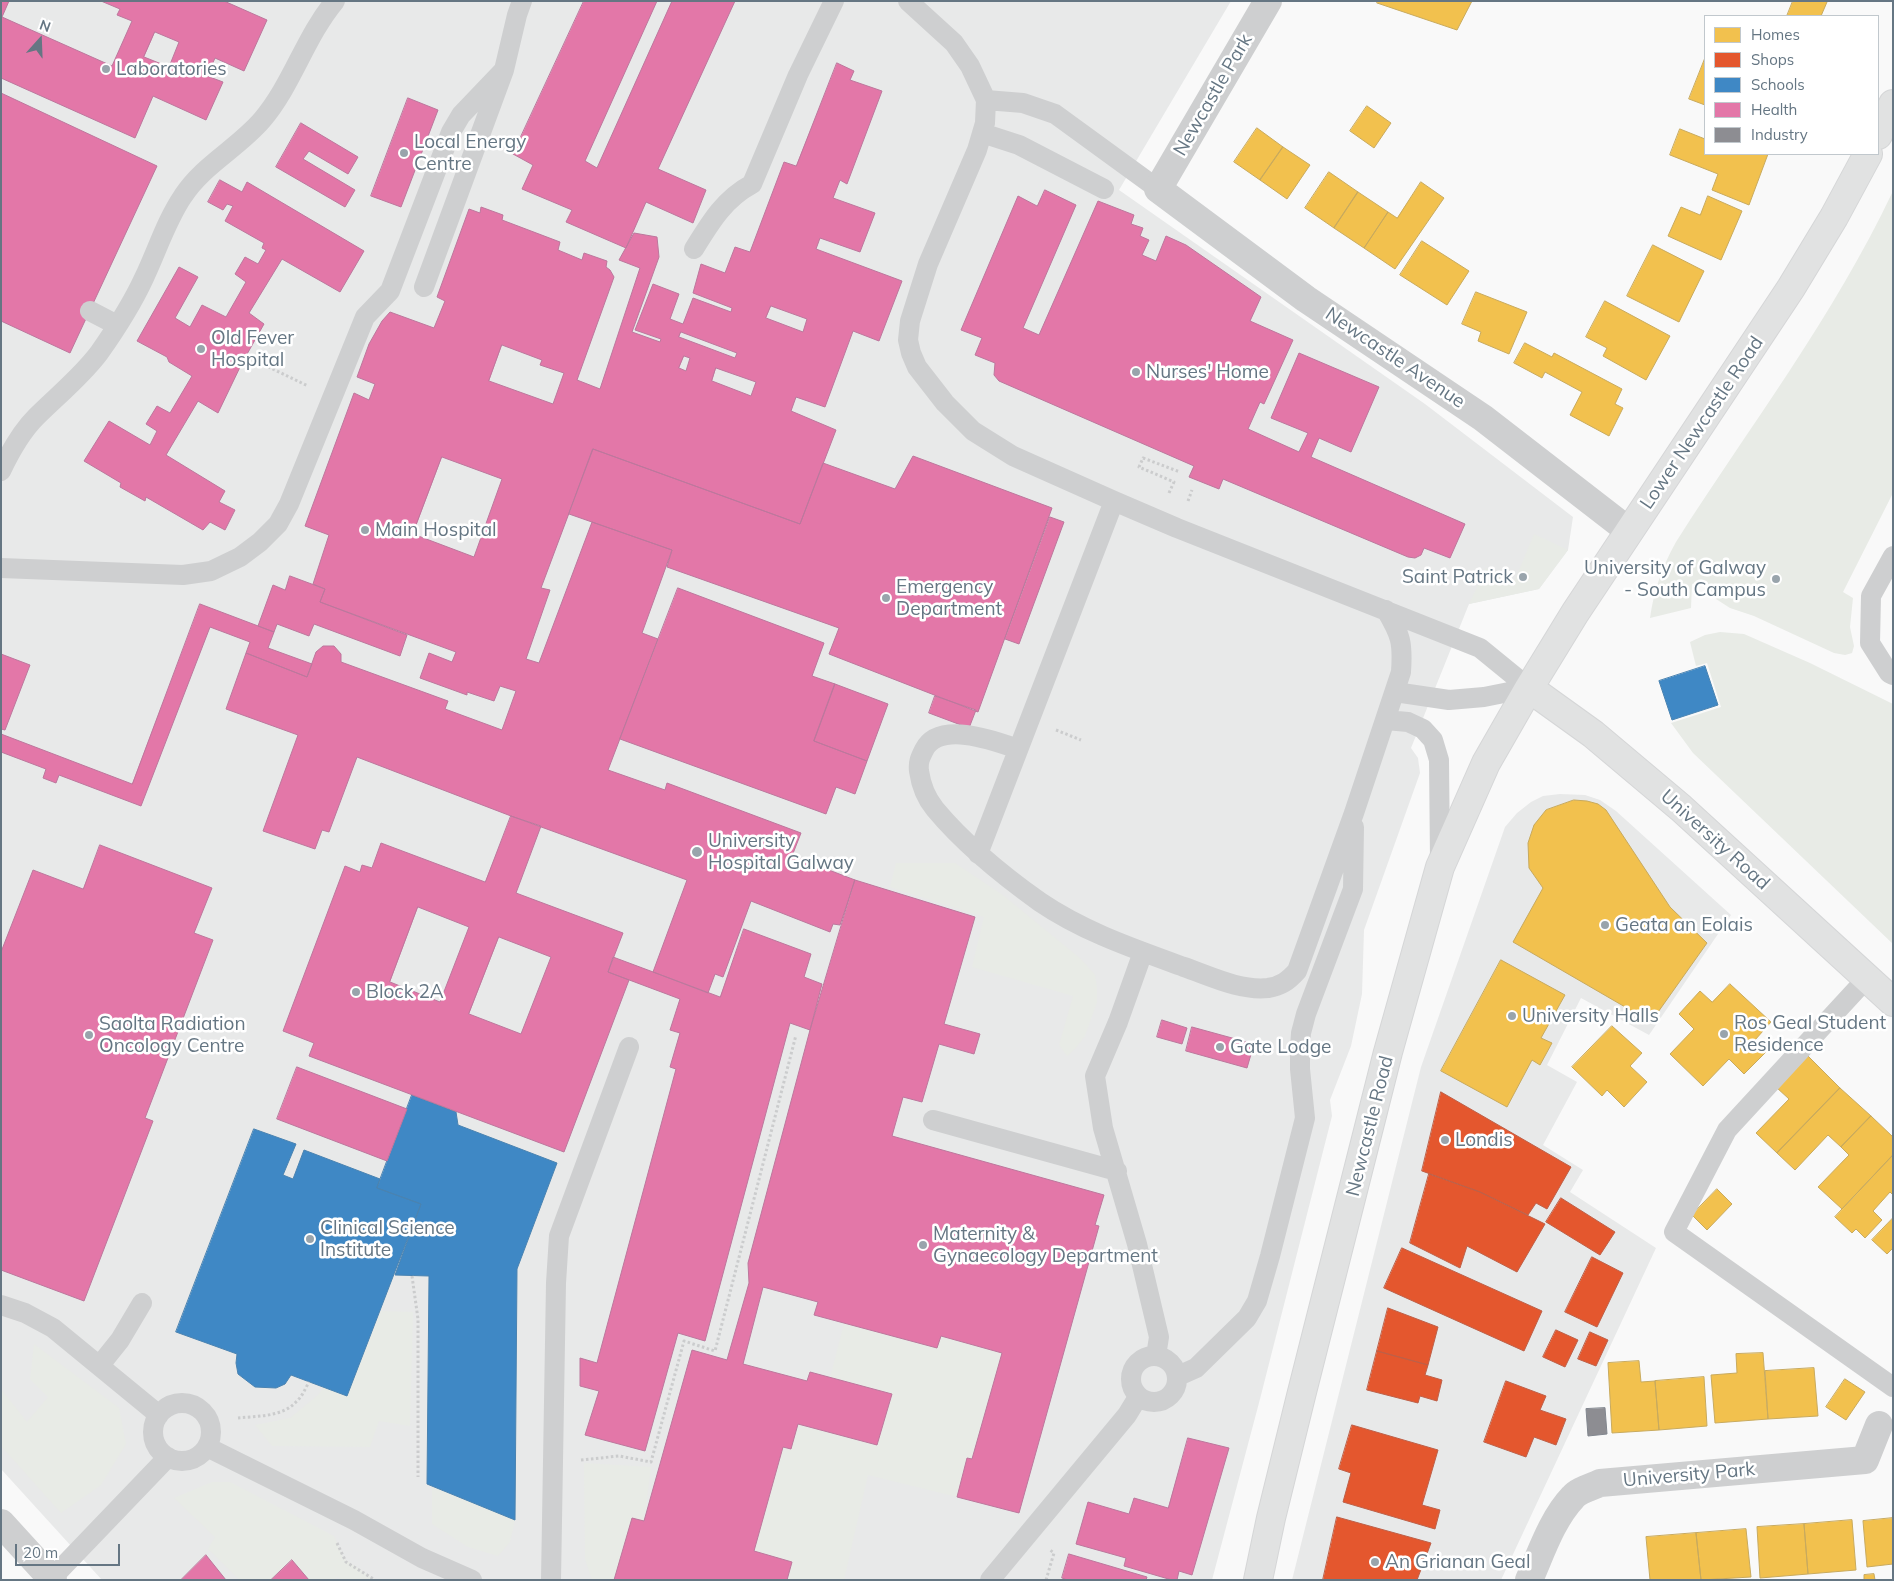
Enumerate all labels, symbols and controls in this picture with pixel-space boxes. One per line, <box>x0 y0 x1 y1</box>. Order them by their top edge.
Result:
north arrow <box>15 15 65 65</box>
legend <box>1704 15 1879 155</box>
text: N <box>37 16 53 36</box>
text: Homes <box>1751 25 1800 44</box>
street label: Newcastle Park <box>1169 30 1257 160</box>
text: Shops <box>1751 50 1794 69</box>
place label: Laboratories <box>116 58 227 80</box>
marker: Laboratories <box>100 63 112 75</box>
text: Schools <box>1751 75 1805 94</box>
text: Health <box>1751 100 1797 119</box>
text: Industry <box>1751 125 1808 144</box>
place label: Local Energy Centre <box>414 131 526 175</box>
marker: Local Energy Centre <box>398 147 410 159</box>
street label: Newcastle Avenue <box>1321 303 1469 413</box>
place label: Old Fever Hospital <box>211 327 294 371</box>
street label: Lower Newcastle Road <box>1636 332 1768 514</box>
marker: Old Fever Hospital <box>195 343 207 355</box>
place label: Nurses' Home <box>1146 361 1269 383</box>
marker: Nurses' Home <box>1130 366 1142 378</box>
place label: Main Hospital <box>375 519 497 541</box>
marker: Main Hospital <box>359 524 371 536</box>
place label: University of Galway - South Campus <box>1584 557 1766 601</box>
place label: Saint Patrick <box>1402 566 1513 588</box>
marker: Saint Patrick <box>1517 571 1529 583</box>
marker: University of Galway - South Campus <box>1770 573 1782 585</box>
place label: Emergency Department <box>896 576 1002 620</box>
marker: Emergency Department <box>880 592 892 604</box>
street label: University Road <box>1656 785 1774 895</box>
place label: University Hospital Galway <box>708 830 854 874</box>
marker: University Hospital Galway <box>690 845 704 859</box>
place label: Geata an Eolais <box>1615 914 1753 936</box>
marker: Geata an Eolais <box>1599 919 1611 931</box>
place label: Block 2A <box>366 981 444 1003</box>
marker: Block 2A <box>350 986 362 998</box>
place label: University Halls <box>1522 1005 1659 1027</box>
marker: University Halls <box>1506 1010 1518 1022</box>
place label: Ros Geal Student Residence <box>1734 1012 1886 1056</box>
place label: Saolta Radiation Oncology Centre <box>99 1013 246 1057</box>
marker: Ros Geal Student Residence <box>1718 1028 1730 1040</box>
marker: Saolta Radiation Oncology Centre <box>83 1029 95 1041</box>
place label: Gate Lodge <box>1230 1036 1331 1058</box>
marker: Gate Lodge <box>1214 1041 1226 1053</box>
street label: Newcastle Road <box>1342 1053 1398 1199</box>
place label: Londis <box>1455 1129 1513 1151</box>
marker: Londis <box>1439 1134 1451 1146</box>
place label: Clinical Science Institute <box>320 1217 455 1261</box>
place label: Maternity & Gynaecology Department <box>933 1223 1158 1267</box>
marker: Clinical Science Institute <box>304 1233 316 1245</box>
marker: Maternity & Gynaecology Department <box>917 1239 929 1251</box>
street label: University Park <box>1622 1458 1756 1492</box>
scale bar <box>18 1534 122 1566</box>
text: 20 m <box>23 1543 58 1562</box>
place label: An Grianan Geal <box>1385 1551 1531 1573</box>
marker: An Grianan Geal <box>1369 1556 1381 1568</box>

